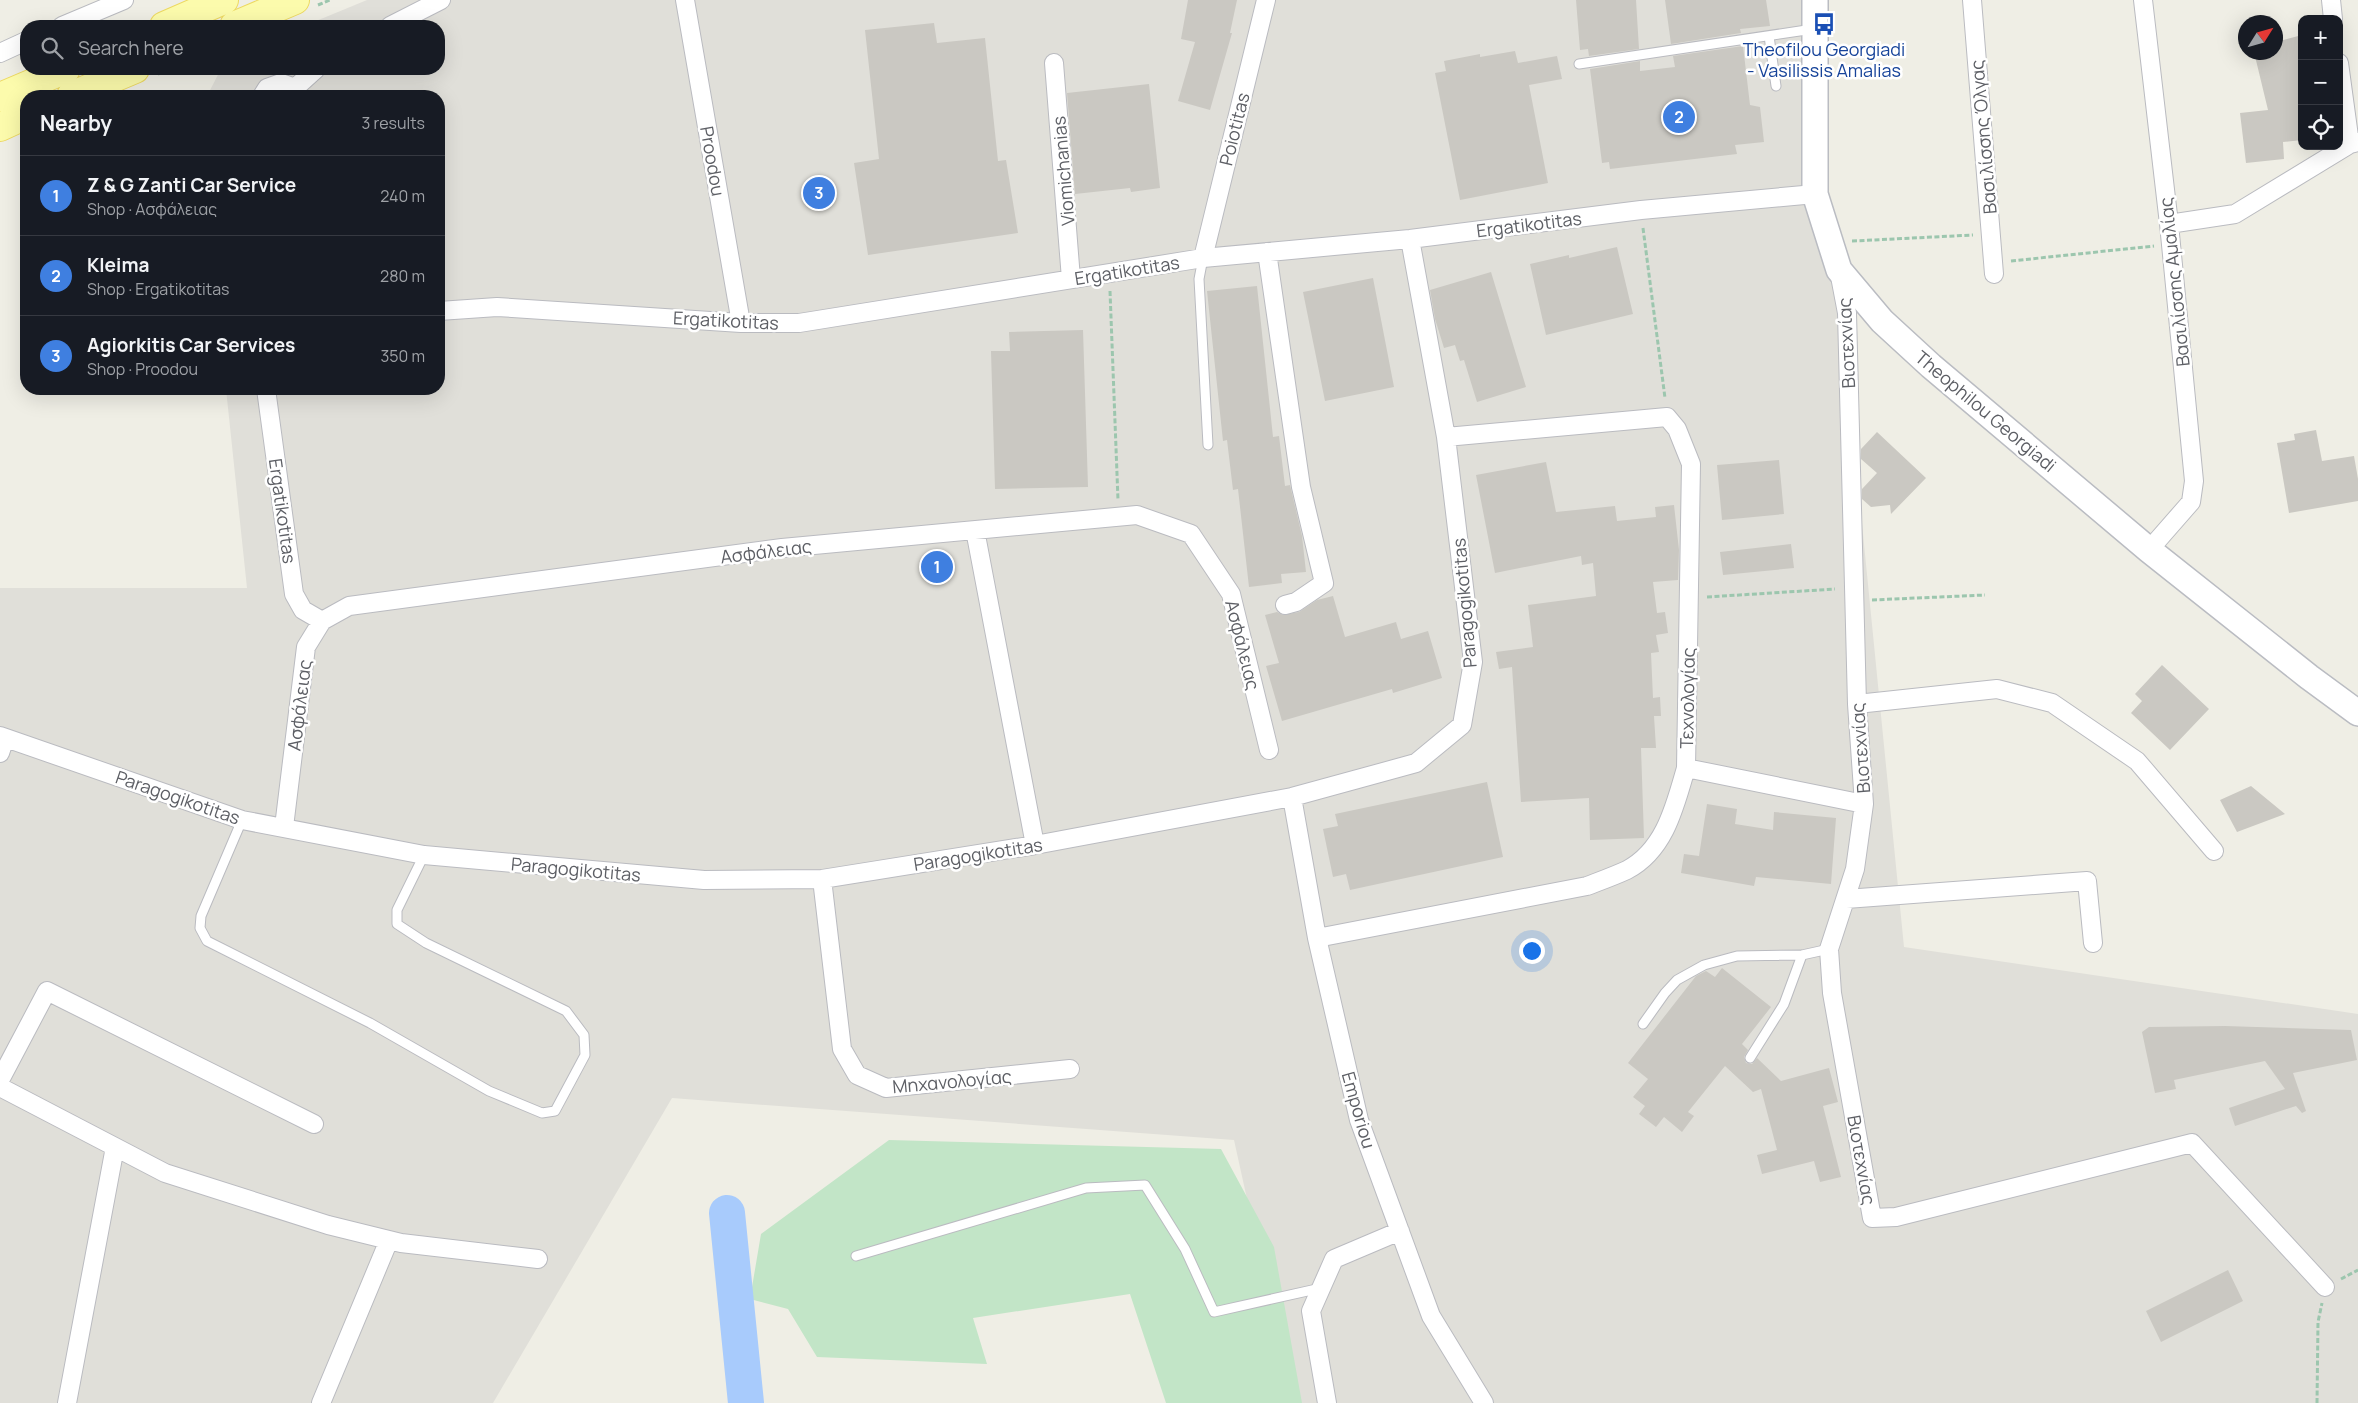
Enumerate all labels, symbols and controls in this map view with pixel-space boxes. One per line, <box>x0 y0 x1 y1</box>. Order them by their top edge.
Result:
bus stop icon: Theofilou Georgiadi - Vasilissis Amalias <box>1811 11 1837 37</box>
north arrow <box>2238 15 2283 60</box>
map controls <box>2298 15 2343 150</box>
button: + <box>2298 15 2343 60</box>
search box <box>20 20 445 75</box>
icon: search <box>38 34 66 62</box>
text: Search here <box>78 35 184 61</box>
place label: Theofilou Georgiadi - Vasilissis Amalias <box>1743 37 1905 82</box>
street label: Βασιλίσσης Όλγας <box>1964 59 2002 215</box>
button: − <box>2298 60 2343 105</box>
street label: Poiotitas <box>1213 90 1255 168</box>
pin: 2 <box>1663 98 1695 136</box>
button: locate <box>2298 105 2343 150</box>
text: Nearby <box>40 109 112 137</box>
text: 3 results <box>362 112 425 134</box>
street label: Viomichanias <box>1046 115 1080 227</box>
street label: Proodou <box>695 124 731 198</box>
text: Z & G Zanti Car Service <box>87 172 296 198</box>
pin: 3 <box>803 174 835 212</box>
text: 1 <box>52 185 60 207</box>
text: 240 m <box>380 185 425 207</box>
street label: Βασιλίσσης Αμαλίας <box>2153 196 2195 368</box>
text: Shop · Ασφάλειας <box>87 198 217 220</box>
street label: Ergatikotitas <box>1475 206 1583 242</box>
street label: Ergatikotitas <box>1073 250 1181 290</box>
text: Kleima <box>87 252 149 278</box>
text: 2 <box>51 265 61 287</box>
text: 280 m <box>380 265 425 287</box>
text: Shop · Ergatikotitas <box>87 278 229 300</box>
street label: Βιοτεχνίας <box>1832 297 1860 389</box>
street label: Ergatikotitas <box>672 305 780 335</box>
text: Agiorkitis Car Services <box>87 332 295 358</box>
text: 3 <box>51 345 61 367</box>
text: 350 m <box>380 345 425 367</box>
street label: Theophilou Georgiadi <box>1910 345 2062 477</box>
text: Shop · Proodou <box>87 358 198 380</box>
street label: Ergatikotitas <box>264 457 302 565</box>
street label: Ασφάλειας <box>719 533 813 569</box>
street label: Paragogikotitas <box>1446 537 1482 669</box>
pin: 1 <box>921 548 953 586</box>
street label: Ασφάλειας <box>1220 598 1266 693</box>
street label: Τεχνολογίας <box>1674 647 1700 749</box>
street label: Ασφάλειας <box>281 658 317 752</box>
street label: Βιοτεχνίας <box>1845 702 1875 794</box>
street label: Paragogikotitas <box>113 764 243 830</box>
street label: Paragogikotitas <box>912 832 1044 876</box>
street label: Paragogikotitas <box>510 851 642 887</box>
your location <box>1519 938 1545 964</box>
street label: Μηχανολογίας <box>891 1064 1013 1098</box>
street label: Emporiou <box>1337 1069 1381 1151</box>
street label: Βιοτεχνίας <box>1842 1113 1882 1207</box>

